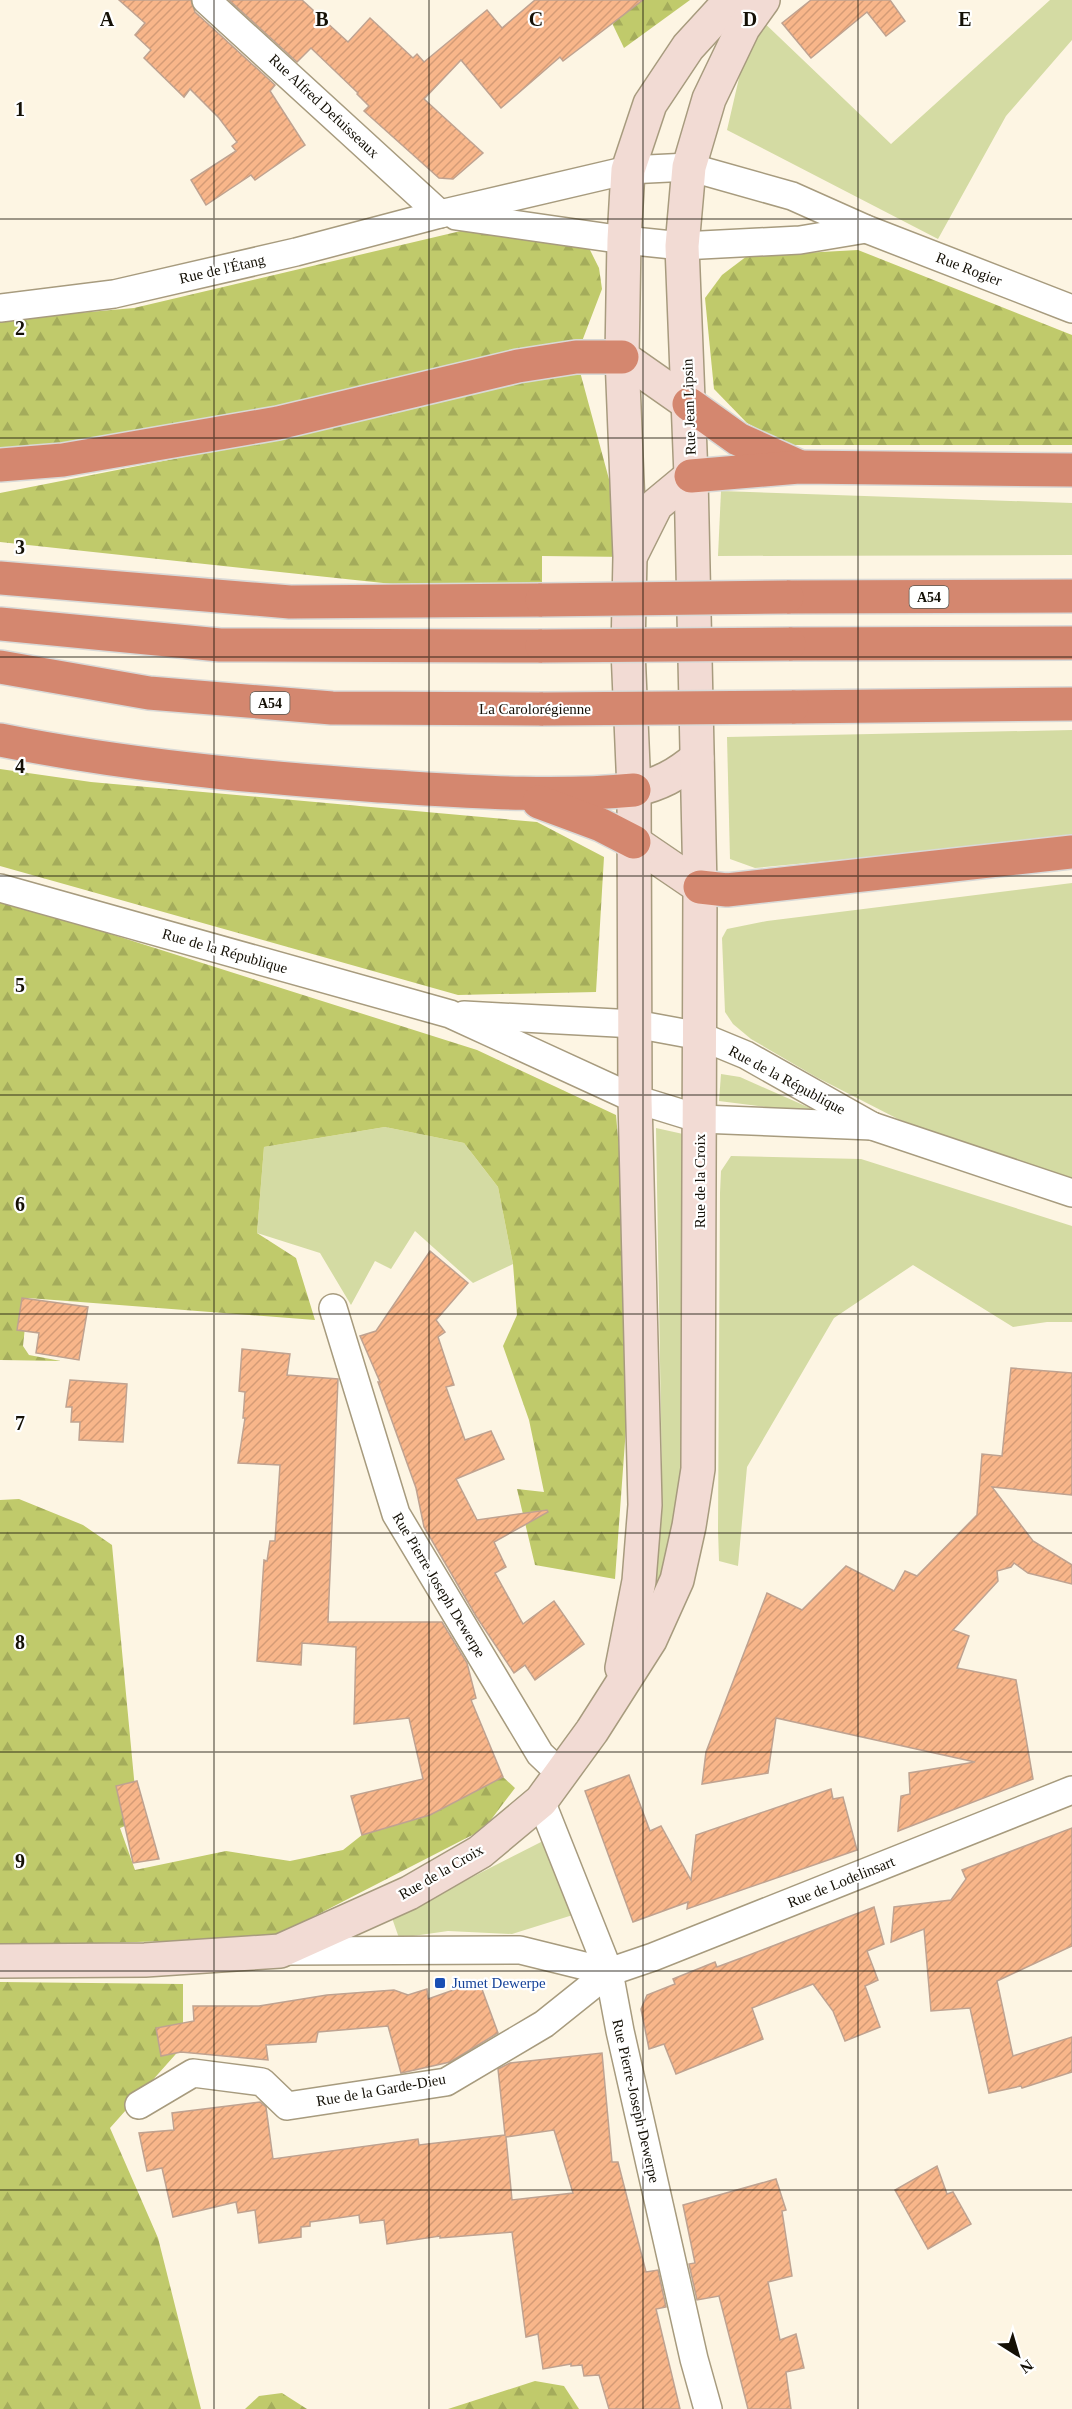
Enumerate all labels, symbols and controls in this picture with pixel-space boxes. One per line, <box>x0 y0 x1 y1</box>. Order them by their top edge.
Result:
text: A <box>100 8 115 30</box>
text: B <box>315 8 329 30</box>
text: C <box>529 8 543 30</box>
text: D <box>743 8 757 30</box>
text: E <box>958 8 972 30</box>
street label: Rue Alfred Defuisseaux <box>266 51 383 161</box>
text: 1 <box>15 98 25 120</box>
street label: Rue Rogier <box>934 249 1004 289</box>
street label: Rue de l'Étang <box>177 251 267 287</box>
text: 2 <box>15 317 25 339</box>
street label: Rue Jean Lipsin <box>679 358 699 456</box>
text: 3 <box>15 536 25 558</box>
road number: A54 <box>910 586 948 608</box>
road number: A54 <box>250 692 290 714</box>
street label: La Carolorégienne <box>479 701 591 717</box>
text: 4 <box>15 755 25 777</box>
street label: Rue de la République <box>161 925 290 977</box>
text: 5 <box>15 974 25 996</box>
street label: Rue de la République <box>726 1043 848 1118</box>
street label: Rue de la Croix <box>692 1133 708 1228</box>
text: 6 <box>15 1193 25 1215</box>
text: 7 <box>15 1412 25 1434</box>
street label: Rue Pierre Joseph Dewerpe <box>389 1510 489 1661</box>
text: 8 <box>15 1631 25 1653</box>
street label: Rue de la Croix <box>396 1841 486 1903</box>
text: 9 <box>15 1850 25 1872</box>
street label: Rue de Lodelinsart <box>785 1853 898 1911</box>
place label: Jumet Dewerpe <box>452 1975 546 1991</box>
marker: Jumet Dewerpe <box>433 1976 447 1990</box>
street label: Rue Pierre-Joseph Dewerpe <box>609 2018 663 2185</box>
street label: Rue de la Garde-Dieu <box>315 2071 447 2109</box>
north arrow <box>988 2325 1048 2385</box>
text: N <box>1017 2356 1036 2377</box>

